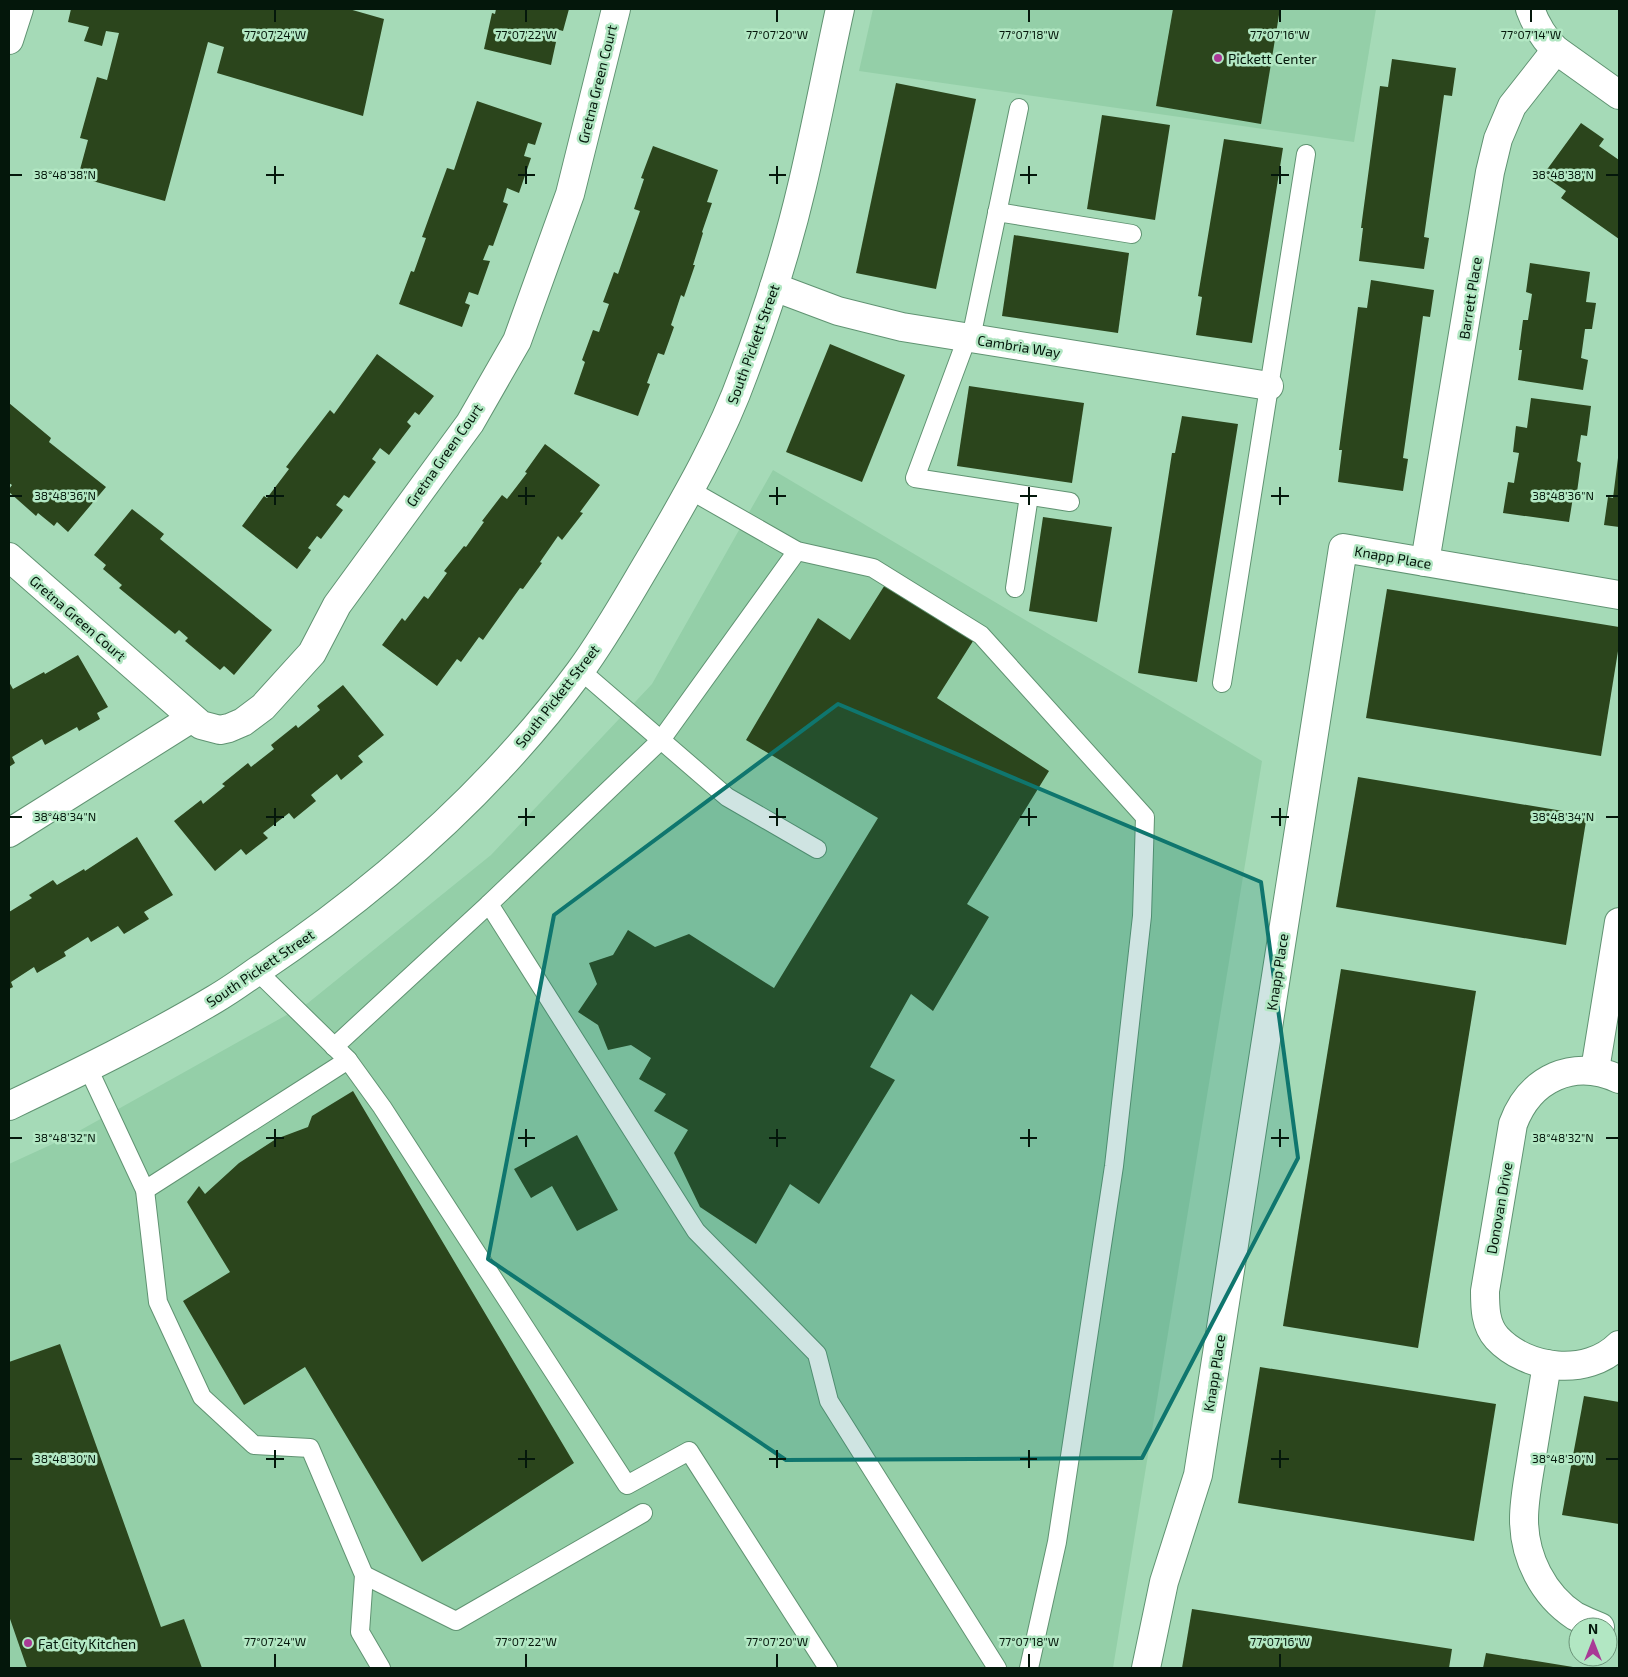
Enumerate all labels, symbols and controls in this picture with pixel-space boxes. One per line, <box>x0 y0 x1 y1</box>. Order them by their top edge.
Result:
street label: Gretna Green Court <box>574 23 620 145</box>
text: 77°07'24"W <box>244 27 306 41</box>
text: 77°07'22"W <box>495 27 557 41</box>
text: 77°07'20"W <box>746 27 808 41</box>
text: 77°07'18"W <box>999 27 1059 41</box>
text: 77°07'16"W <box>1250 27 1310 41</box>
text: 77°07'14"W <box>1501 27 1561 41</box>
place label: Pickett Center <box>1228 50 1317 67</box>
marker: Pickett Center <box>1212 52 1224 64</box>
text: 38°48'38"N <box>34 167 96 181</box>
text: 38°48'38"N <box>1532 167 1594 181</box>
street label: Barrett Place <box>1455 256 1485 340</box>
street label: South Pickett Street <box>723 282 783 406</box>
street label: Cambria Way <box>976 331 1062 361</box>
street label: Gretna Green Court <box>402 400 486 510</box>
text: 38°48'36"N <box>34 488 96 502</box>
text: 38°48'36"N <box>1532 488 1594 502</box>
street label: Knapp Place <box>1353 542 1433 572</box>
street label: Gretna Green Court <box>27 572 129 664</box>
street label: South Pickett Street <box>511 641 603 751</box>
text: 38°48'34"N <box>34 809 96 823</box>
text: 38°48'34"N <box>1532 809 1594 823</box>
street label: South Pickett Street <box>203 926 317 1010</box>
street label: Knapp Place <box>1263 932 1291 1012</box>
text: 38°48'32"N <box>34 1130 96 1144</box>
text: 38°48'32"N <box>1532 1130 1594 1144</box>
street label: Donovan Drive <box>1483 1161 1515 1255</box>
street label: Knapp Place <box>1200 1333 1228 1413</box>
text: 38°48'30"N <box>34 1451 96 1465</box>
text: 38°48'30"N <box>1532 1451 1594 1465</box>
north arrow <box>1568 1617 1618 1667</box>
text: N <box>1588 1620 1598 1637</box>
text: 77°07'24"W <box>244 1634 306 1648</box>
text: 77°07'22"W <box>495 1634 557 1648</box>
text: 77°07'20"W <box>746 1634 808 1648</box>
text: 77°07'18"W <box>999 1634 1059 1648</box>
text: 77°07'16"W <box>1250 1634 1310 1648</box>
place label: Fat City Kitchen <box>38 1635 136 1652</box>
marker: Fat City Kitchen <box>22 1637 34 1649</box>

